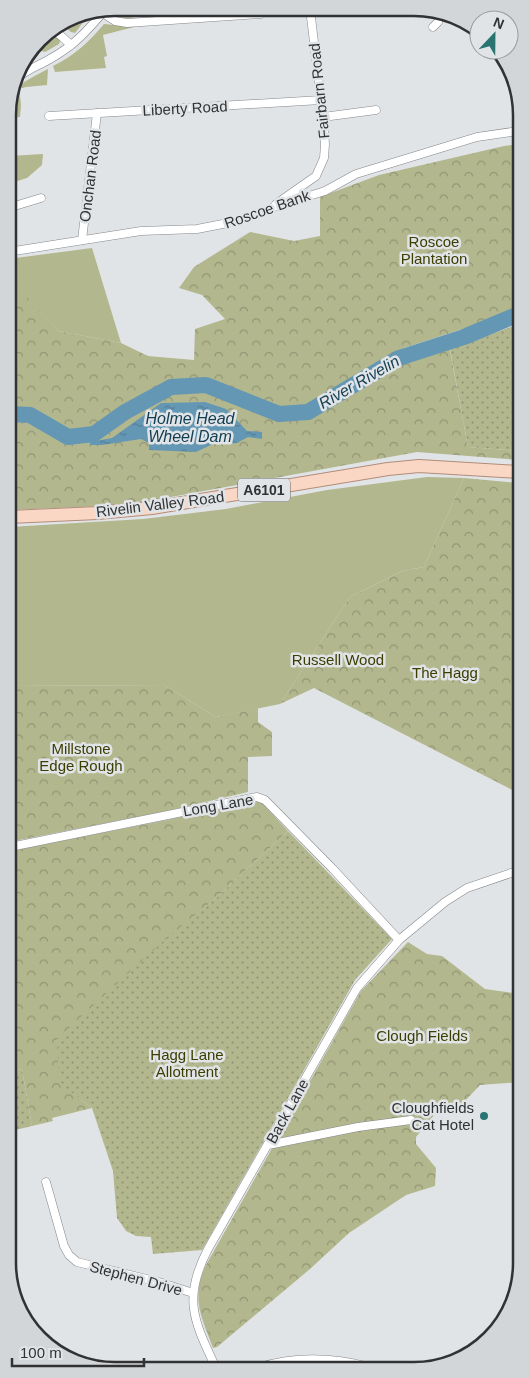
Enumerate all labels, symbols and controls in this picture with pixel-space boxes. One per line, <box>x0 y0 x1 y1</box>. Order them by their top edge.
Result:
north arrow <box>469 10 519 60</box>
text: N <box>491 14 507 32</box>
street label: Fairbarn Road <box>306 42 332 140</box>
street label: Liberty Road <box>142 97 228 119</box>
street label: Onchan Road <box>76 129 104 223</box>
street label: Roscoe Bank <box>222 186 312 232</box>
park label: Roscoe Plantation <box>401 233 467 267</box>
water label: River Rivelin <box>316 352 402 412</box>
water label: Holme Head Wheel Dam <box>146 410 236 445</box>
road number: A6101 <box>238 478 290 502</box>
street label: Rivelin Valley Road <box>95 488 225 520</box>
park label: Russell Wood <box>292 651 384 668</box>
park label: The Hagg <box>412 664 478 681</box>
park label: Millstone Edge Rough <box>39 740 123 774</box>
street label: Long Lane <box>182 790 254 820</box>
park label: Clough Fields <box>376 1027 468 1044</box>
park label: Hagg Lane Allotment <box>150 1046 224 1080</box>
street label: Back Lane <box>262 1076 312 1146</box>
place label: Cloughfields Cat Hotel <box>391 1099 474 1133</box>
marker: Cloughfields Cat Hotel <box>478 1110 490 1122</box>
street label: Stephen Drive <box>88 1257 184 1299</box>
scale bar <box>12 1336 145 1368</box>
text: 100 m <box>20 1344 62 1361</box>

